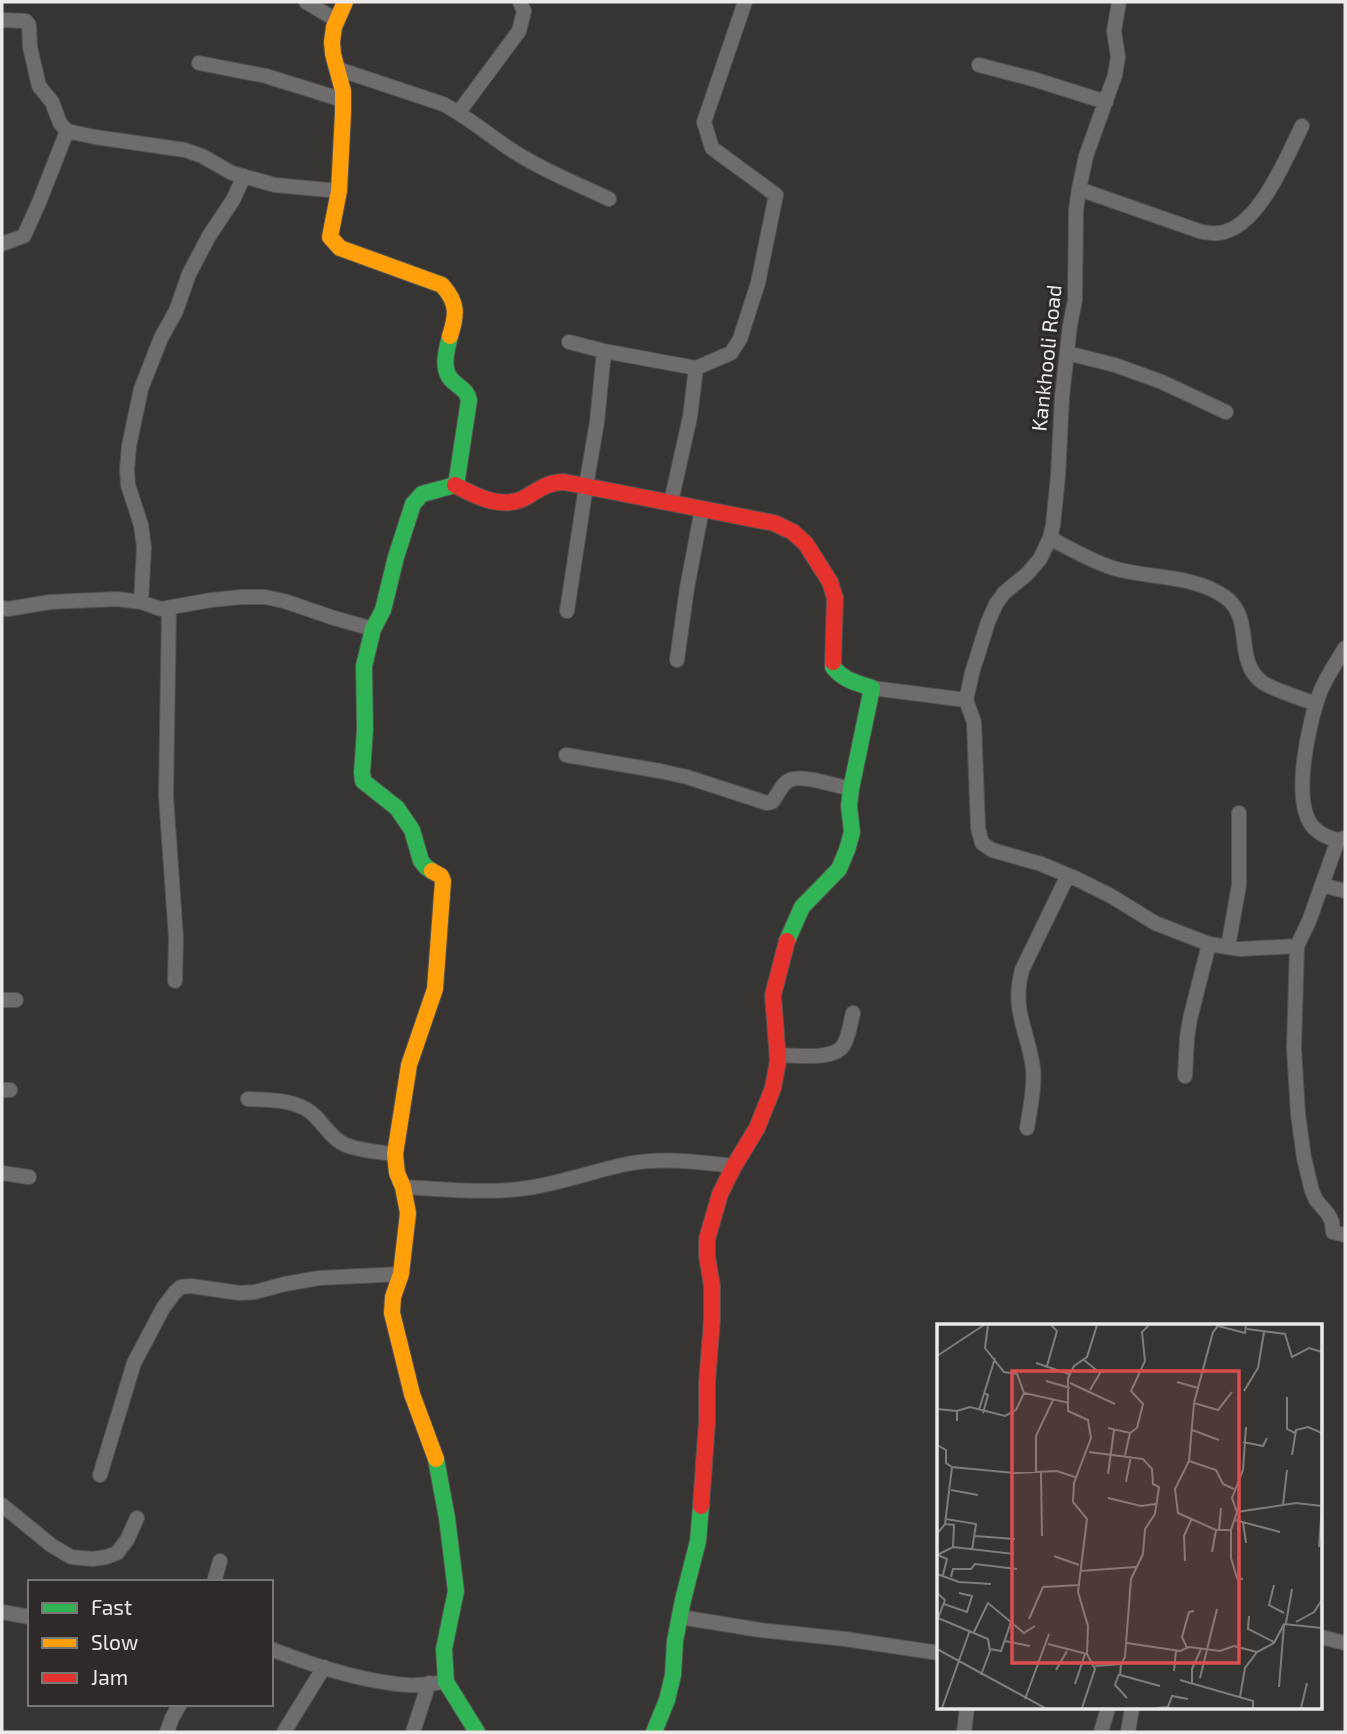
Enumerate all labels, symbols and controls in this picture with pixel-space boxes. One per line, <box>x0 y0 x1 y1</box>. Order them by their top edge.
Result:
street label: Kankhooli Road <box>1025 283 1066 432</box>
inset map <box>937 1324 1322 1710</box>
legend <box>28 1580 273 1706</box>
text: Fast <box>91 1594 132 1619</box>
text: Slow <box>91 1629 138 1654</box>
text: Jam <box>91 1664 128 1689</box>

